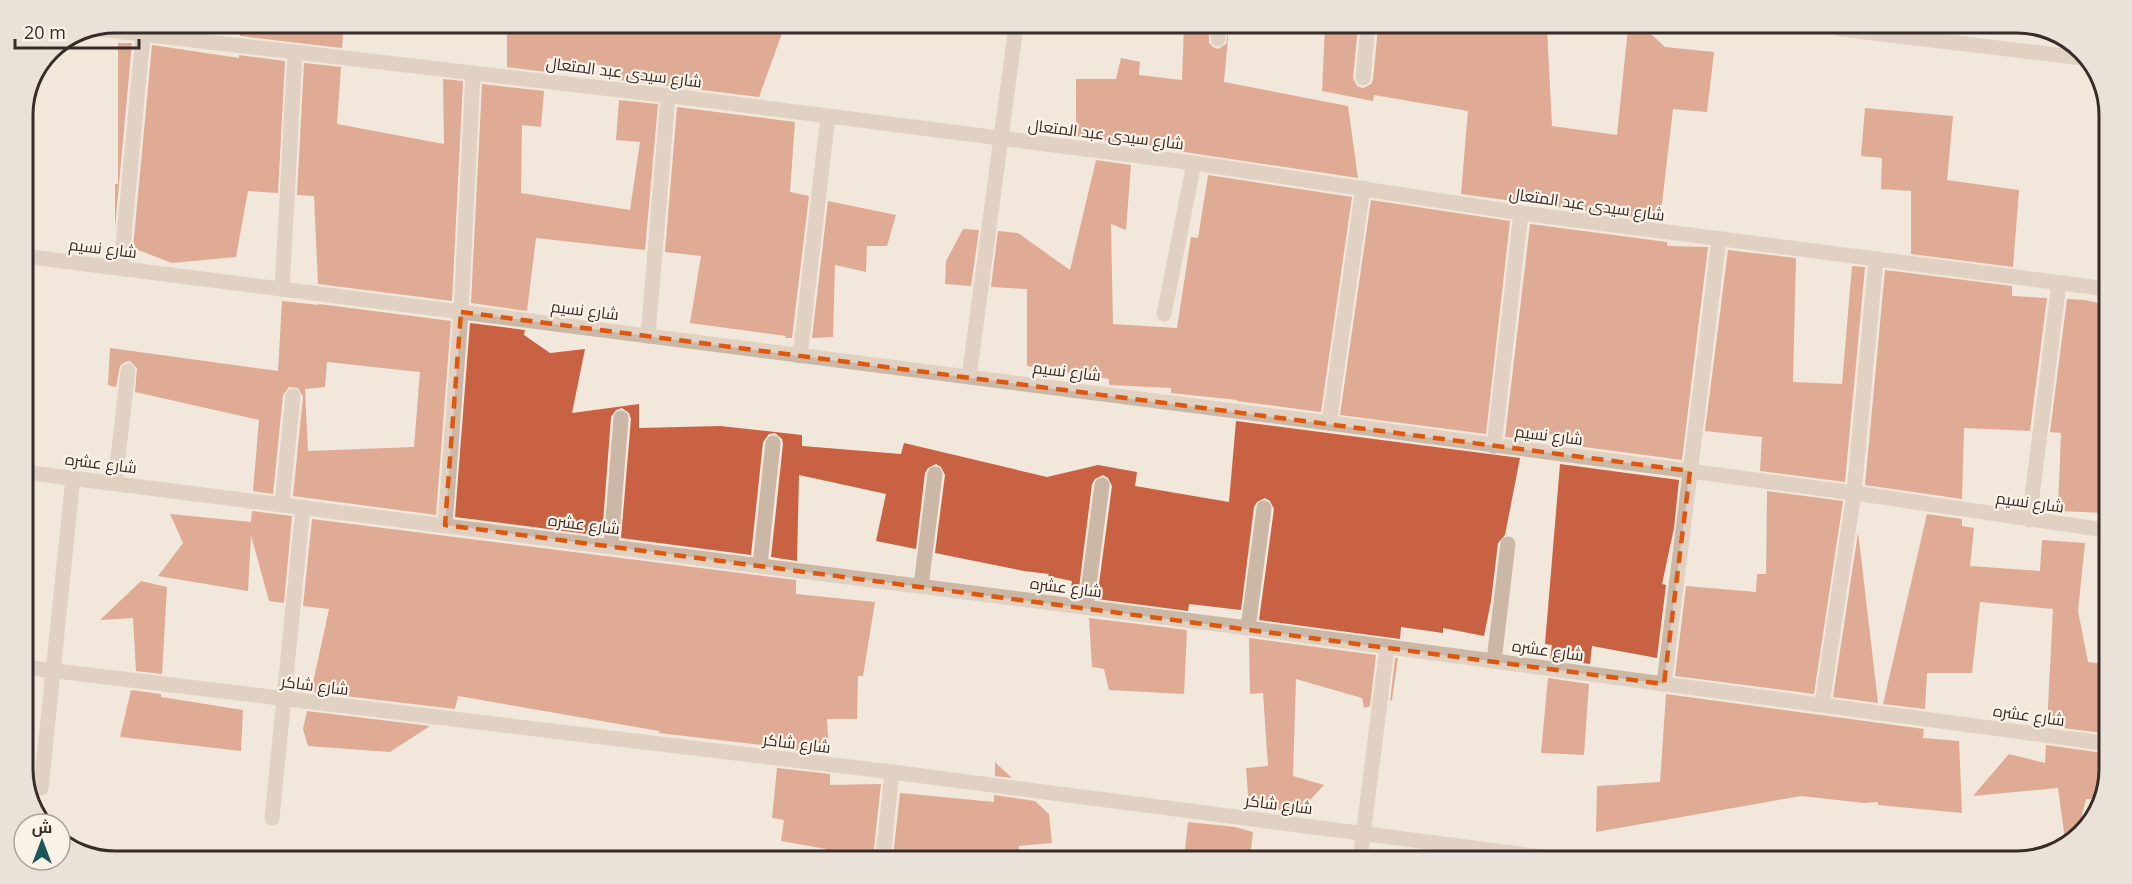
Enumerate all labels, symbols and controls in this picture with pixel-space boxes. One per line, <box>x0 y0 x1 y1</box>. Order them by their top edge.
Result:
scale bar <box>15 12 140 50</box>
text: 20 m <box>24 20 66 44</box>
street label: شارع سيدى عبد المتعال <box>545 52 703 93</box>
street label: شارع سيدى عبد المتعال <box>1027 114 1185 155</box>
street label: شارع سيدى عبد المتعال <box>1508 182 1666 227</box>
street label: شارع نسيم <box>68 233 138 264</box>
street label: شارع نسيم <box>550 295 620 326</box>
street label: شارع نسيم <box>1032 356 1102 387</box>
street label: شارع نسيم <box>1514 420 1584 451</box>
street label: شارع عشره <box>64 448 138 479</box>
street label: شارع نسيم <box>1994 486 2065 519</box>
street label: شارع عشره <box>547 509 621 540</box>
street label: شارع عشره <box>1029 572 1103 603</box>
street label: شارع عشره <box>1511 634 1585 667</box>
street label: شارع شاكر <box>279 670 350 701</box>
street label: شارع عشره <box>1992 699 2066 732</box>
street label: شارع شاكر <box>761 728 832 759</box>
street label: شارع شاكر <box>1243 789 1314 820</box>
north arrow <box>12 812 72 872</box>
text: ش <box>32 816 52 838</box>

